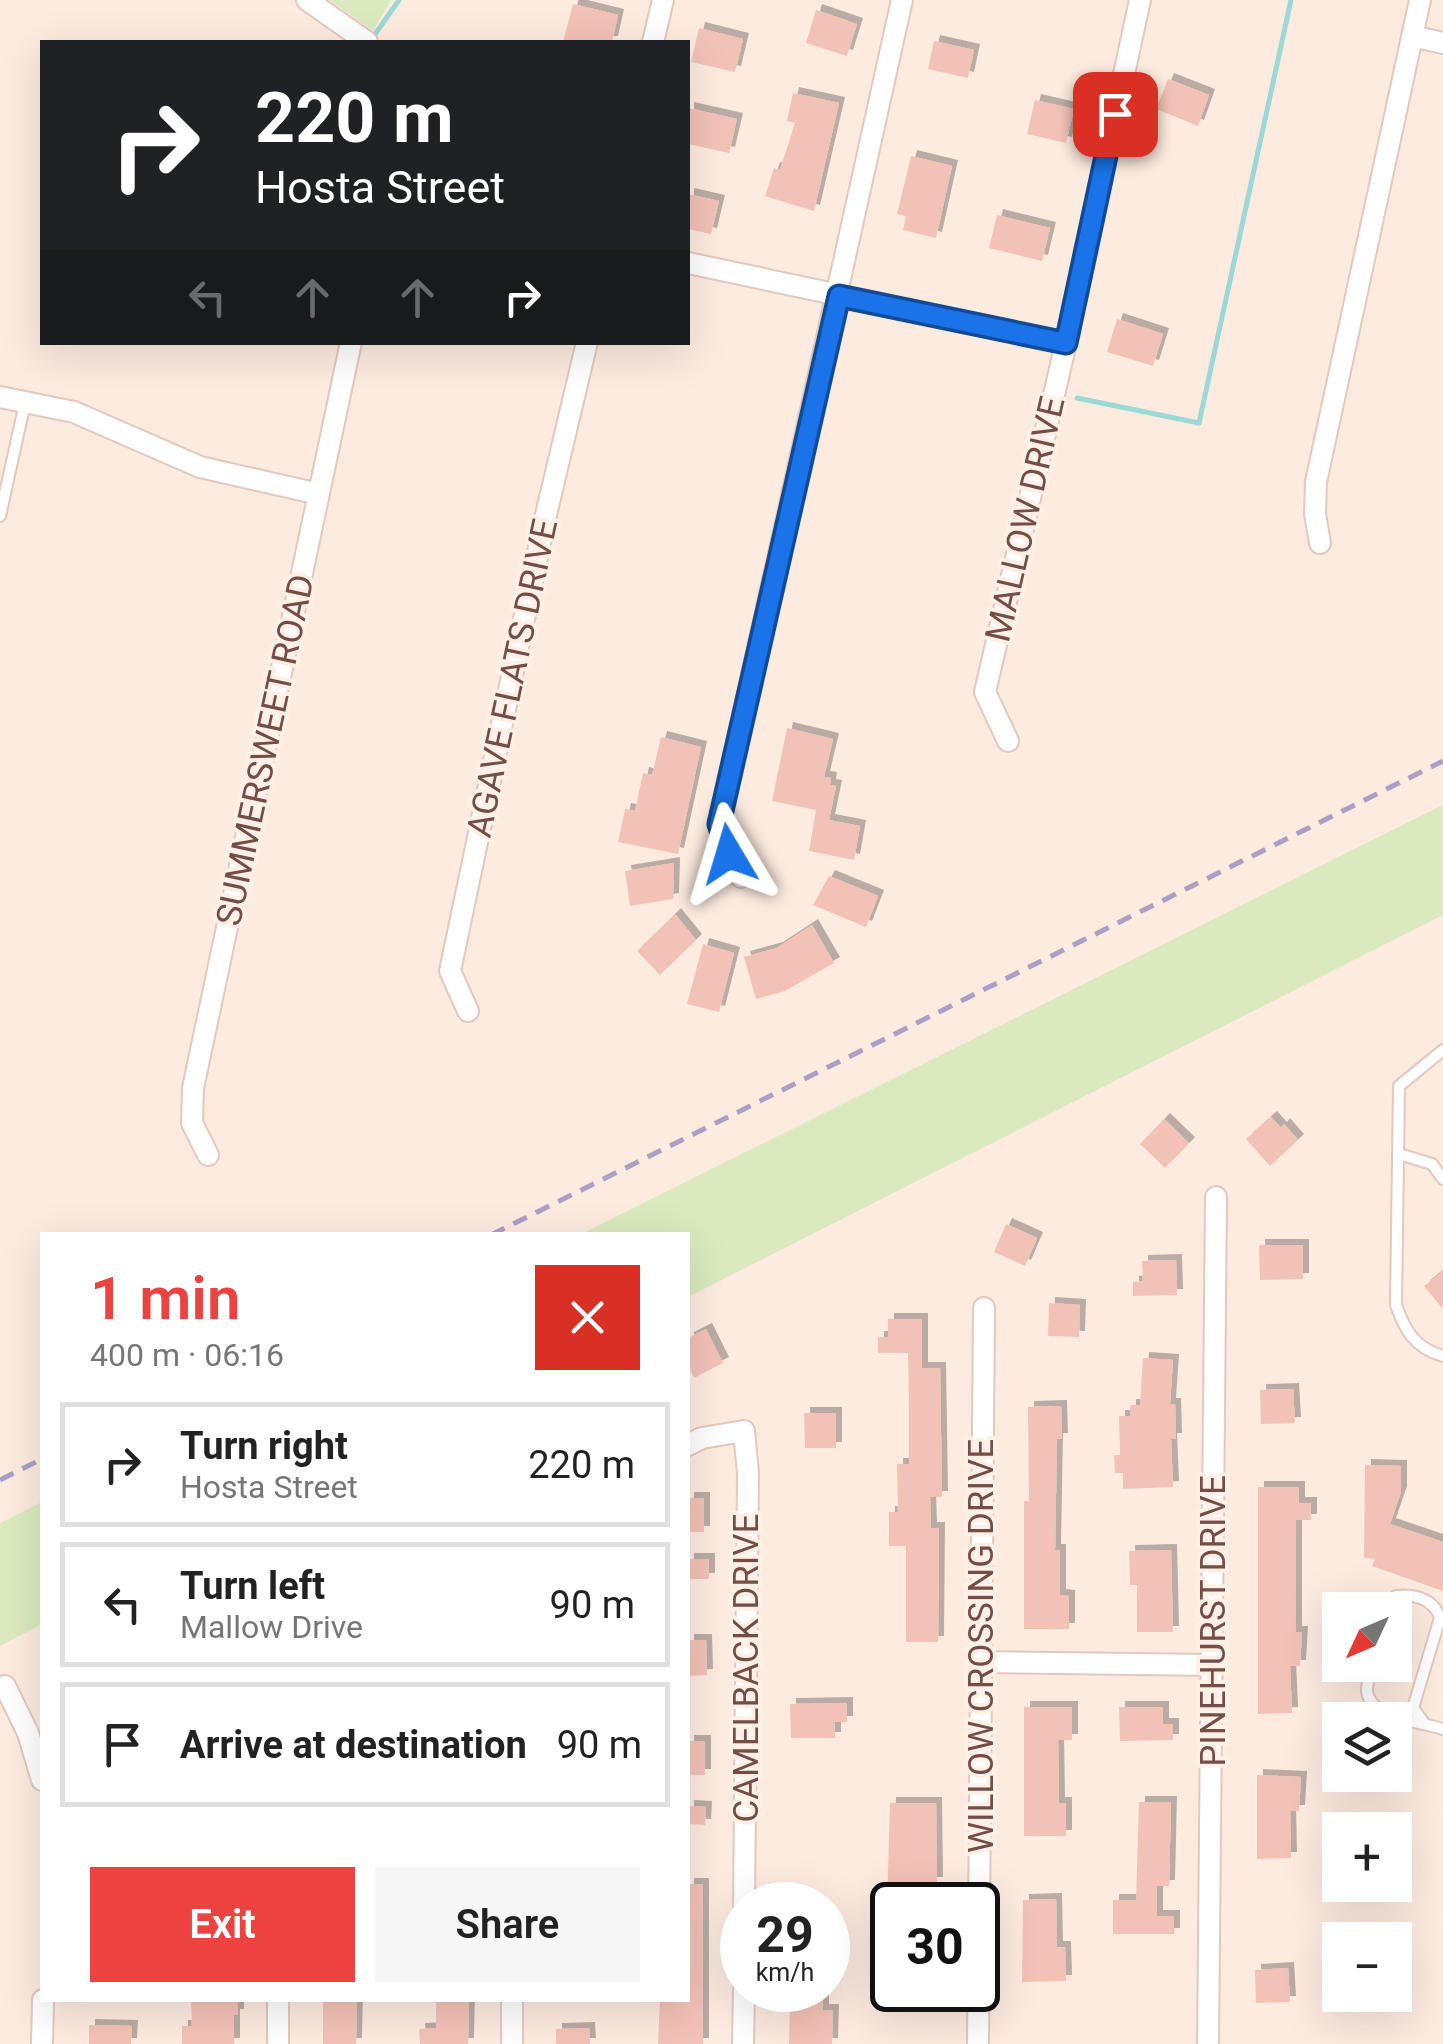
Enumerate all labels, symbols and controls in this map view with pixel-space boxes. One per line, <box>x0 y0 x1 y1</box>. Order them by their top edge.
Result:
pin <box>1073 72 1158 157</box>
text: 220 m <box>255 77 454 159</box>
icon: right <box>90 80 220 210</box>
icon: arrive <box>1088 87 1143 142</box>
text: Hosta Street <box>255 161 505 214</box>
icon: left <box>180 270 235 325</box>
icon: ahead <box>285 270 340 325</box>
icon: ahead <box>390 270 445 325</box>
icon: right <box>495 270 550 325</box>
street label: MALLOW DRIVE <box>977 393 1074 646</box>
street label: AGAVE FLATS DRIVE <box>459 515 566 841</box>
street label: SUMMERSWEET ROAD <box>208 571 323 929</box>
position arrow <box>677 802 781 906</box>
text: 1 min <box>90 1263 240 1334</box>
button: close <box>535 1265 640 1370</box>
text: 400 m · 06:16 <box>90 1336 284 1374</box>
text: Turn right <box>180 1424 348 1468</box>
icon: right <box>95 1437 150 1492</box>
street label: WILLOW CROSSING DRIVE <box>961 1439 1002 1853</box>
text: 220 m <box>528 1443 635 1487</box>
text: Hosta Street <box>180 1468 358 1506</box>
street label: PINEHURST DRIVE <box>1193 1475 1234 1767</box>
street label: CAMELBACK DRIVE <box>726 1513 767 1823</box>
text: Turn left <box>180 1564 325 1608</box>
icon: left <box>95 1577 150 1632</box>
text: 90 m <box>550 1583 635 1627</box>
north arrow <box>1322 1592 1412 1682</box>
map controls <box>1322 1592 1412 2012</box>
text: Mallow Drive <box>180 1608 363 1646</box>
button: layers <box>1322 1702 1412 1792</box>
icon: arrive <box>95 1717 150 1772</box>
text: Arrive at destination <box>180 1723 527 1767</box>
text: 90 m <box>557 1723 642 1767</box>
button: + <box>1322 1812 1412 1902</box>
button: Exit <box>90 1867 355 1982</box>
button: Share <box>375 1867 640 1982</box>
speed limit sign: 30 <box>870 1882 1000 2012</box>
text: 29 <box>756 1906 814 1964</box>
button: − <box>1322 1922 1412 2012</box>
text: km/h <box>756 1958 814 1987</box>

